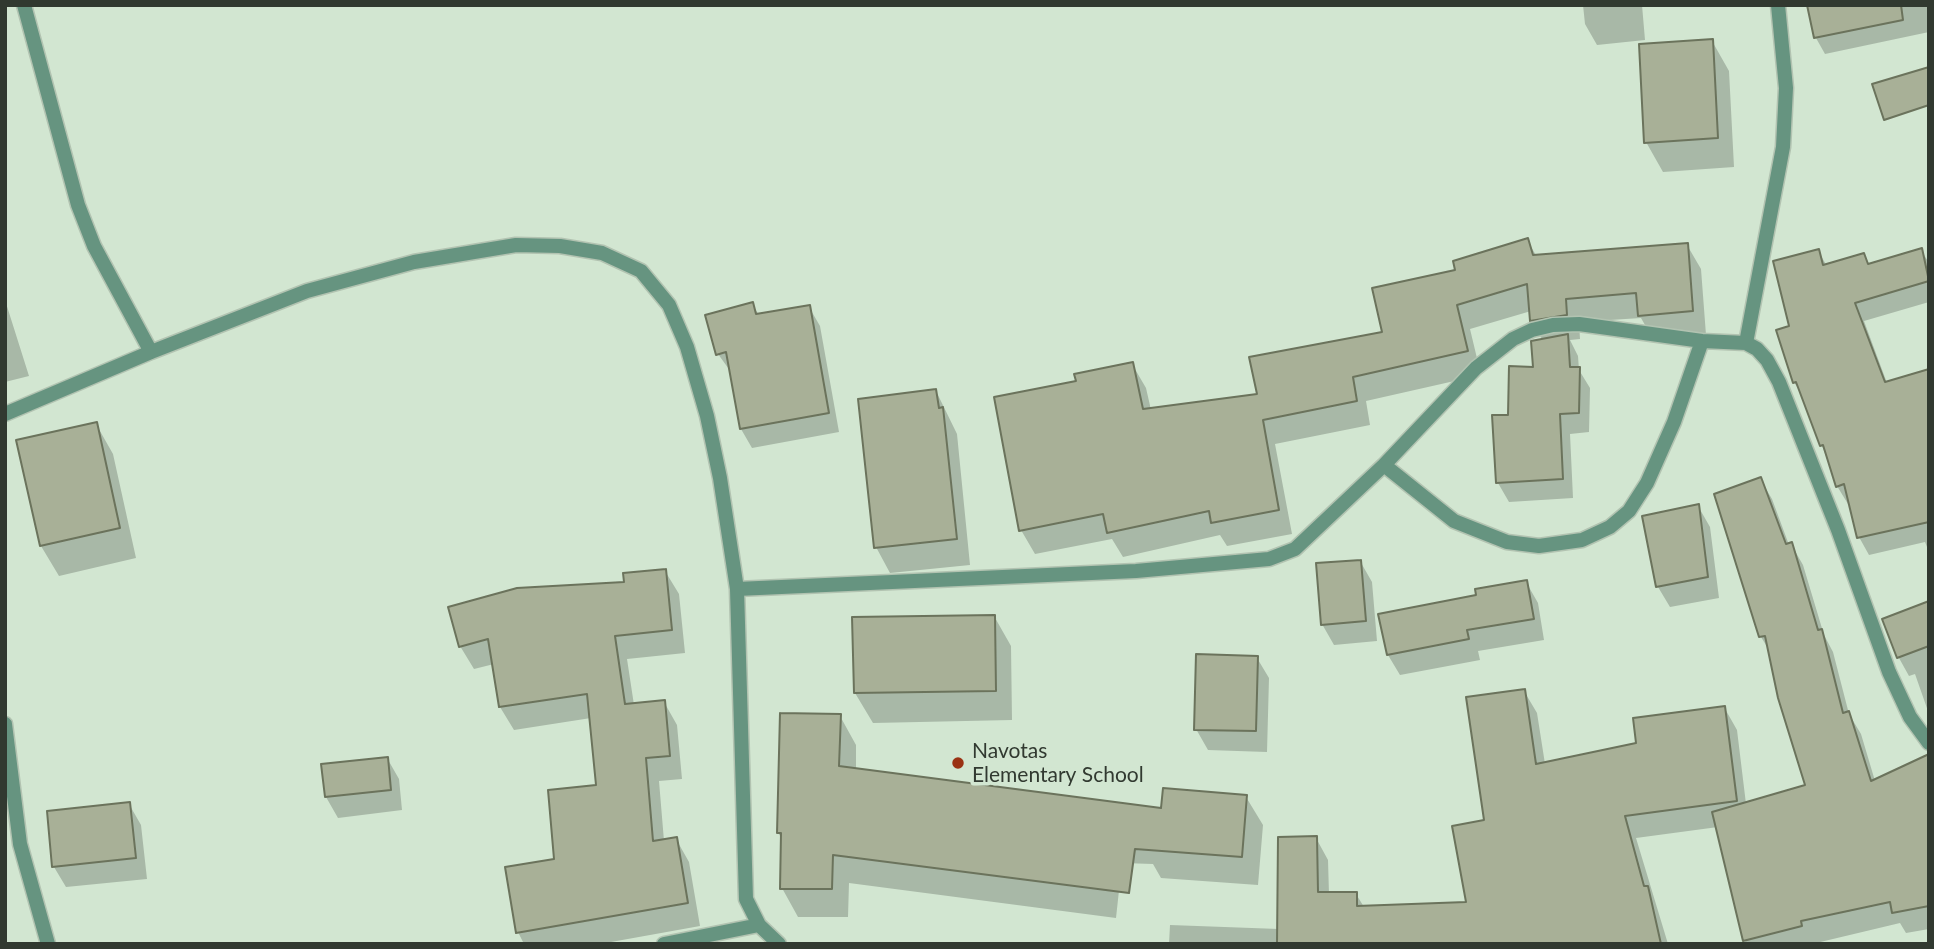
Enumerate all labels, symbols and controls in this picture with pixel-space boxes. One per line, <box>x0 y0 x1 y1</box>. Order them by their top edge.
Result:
place label: Navotas Elementary School <box>972 738 1144 788</box>
marker: Navotas Elementary School <box>950 755 966 771</box>

